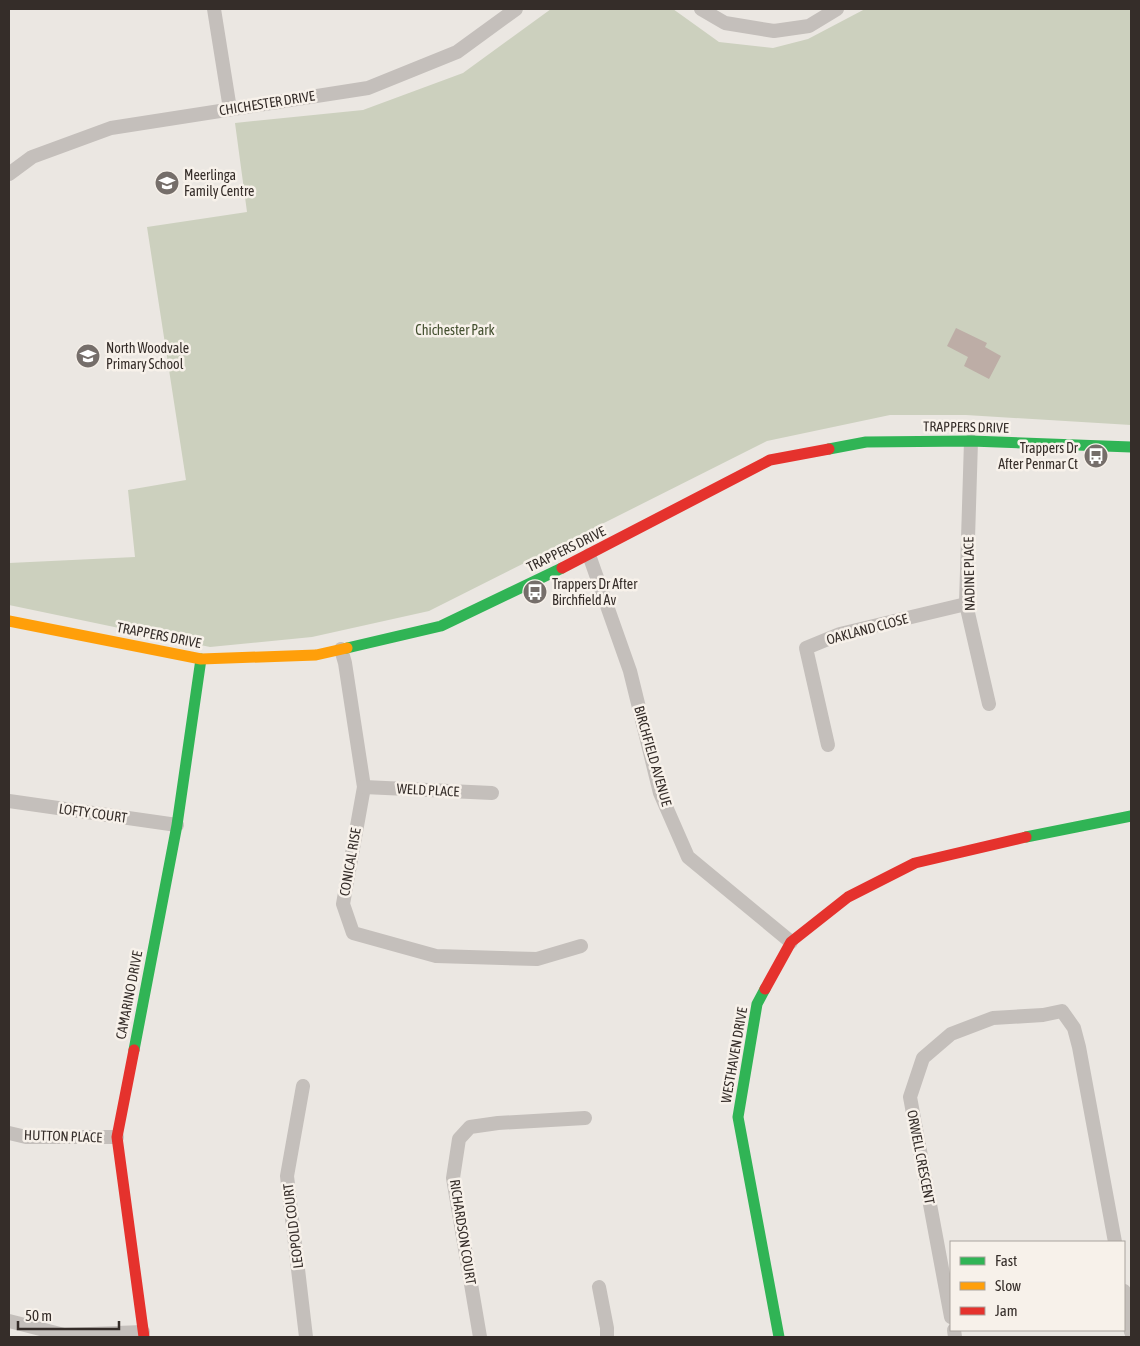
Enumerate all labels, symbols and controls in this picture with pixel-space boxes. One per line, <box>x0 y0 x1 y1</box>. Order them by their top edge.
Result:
street label: CHICHESTER DRIVE <box>218 88 316 118</box>
place label: Meerlinga Family Centre <box>184 167 254 199</box>
school or university icon: Meerlinga Family Centre <box>154 170 180 196</box>
park label: Chichester Park <box>415 322 495 338</box>
place label: North Woodvale Primary School <box>106 340 189 372</box>
school or university icon: North Woodvale Primary School <box>75 343 101 369</box>
street label: TRAPPERS DRIVE <box>923 418 1009 436</box>
place label: Trappers Dr After Penmar Ct <box>998 440 1079 472</box>
bus stop icon: Trappers Dr After Penmar Ct <box>1083 443 1109 469</box>
street label: TRAPPERS DRIVE <box>524 523 608 575</box>
street label: NADINE PLACE <box>960 537 978 611</box>
place label: Trappers Dr After Birchfield Av <box>552 576 638 608</box>
bus stop icon: Trappers Dr After Birchfield Av <box>522 579 548 605</box>
street label: OAKLAND CLOSE <box>825 610 910 648</box>
street label: TRAPPERS DRIVE <box>115 619 203 651</box>
street label: BIRCHFIELD AVENUE <box>631 704 675 808</box>
street label: WELD PLACE <box>396 780 460 800</box>
street label: LOFTY COURT <box>58 800 128 826</box>
street label: CONICAL RISE <box>336 827 364 897</box>
street label: CAMARINO DRIVE <box>113 949 145 1040</box>
street label: WESTHAVEN DRIVE <box>718 1006 750 1104</box>
street label: ORWELL CRESCENT <box>904 1108 938 1206</box>
street label: HUTTON PLACE <box>24 1127 102 1145</box>
street label: RICHARDSON COURT <box>447 1178 479 1286</box>
street label: LEOPOLD COURT <box>280 1183 306 1269</box>
legend <box>950 1241 1125 1331</box>
text: Fast <box>995 1252 1017 1269</box>
text: Slow <box>995 1277 1021 1294</box>
scale bar <box>18 1298 119 1330</box>
text: Jam <box>995 1302 1018 1319</box>
text: 50 m <box>25 1307 52 1324</box>

